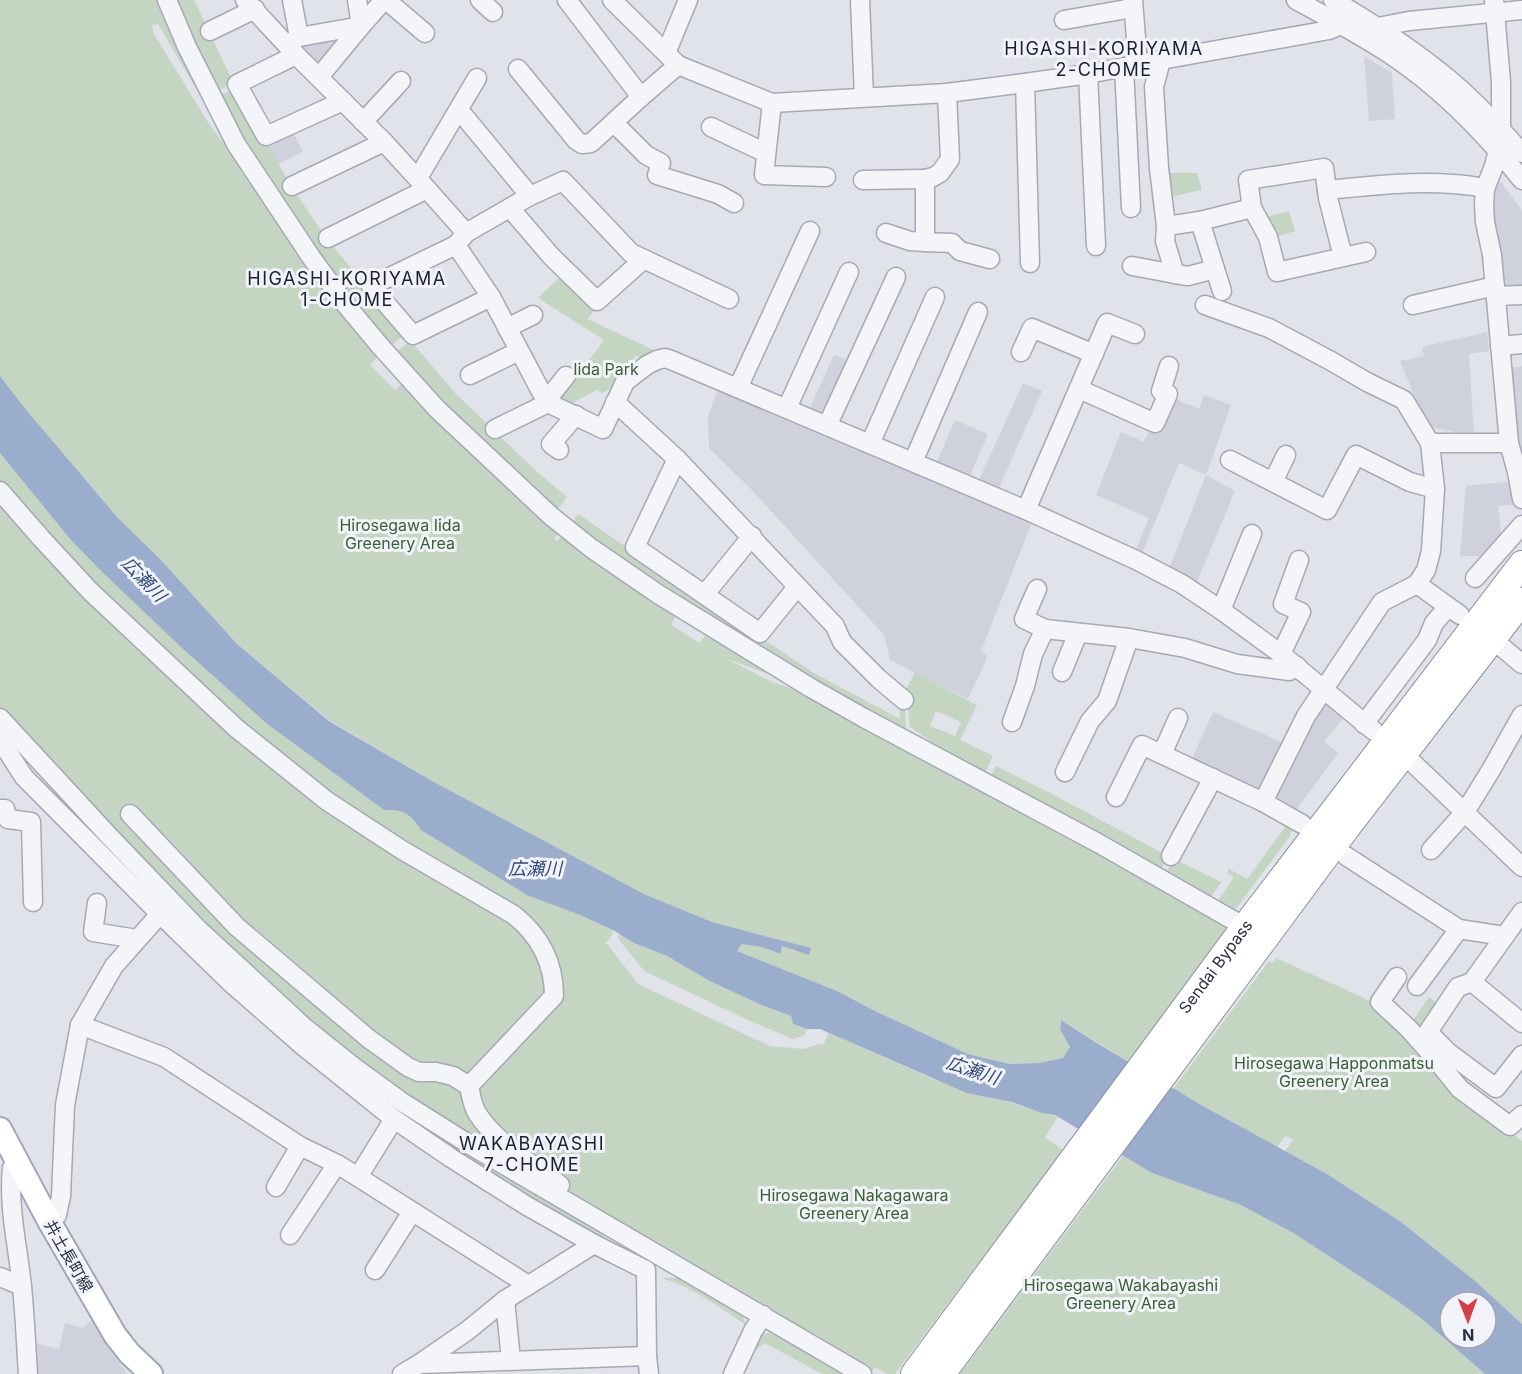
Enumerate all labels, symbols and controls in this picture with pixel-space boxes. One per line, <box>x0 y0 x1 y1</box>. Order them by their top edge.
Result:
district label: HIGASHI-KORIYAMA 2-CHOME <box>1004 38 1204 80</box>
district label: HIGASHI-KORIYAMA 1-CHOME <box>247 268 447 310</box>
park label: Iida Park <box>573 359 639 379</box>
park label: Hirosegawa Iida Greenery Area <box>339 515 461 553</box>
water label: 広瀬川 <box>118 552 172 607</box>
water label: 広瀬川 <box>508 858 564 879</box>
street label: Sendai Bypass <box>1174 916 1257 1017</box>
water label: 広瀬川 <box>944 1052 1004 1089</box>
park label: Hirosegawa Happonmatsu Greenery Area <box>1234 1053 1434 1091</box>
district label: WAKABAYASHI 7-CHOME <box>459 1133 605 1175</box>
park label: Hirosegawa Nakagawara Greenery Area <box>760 1185 948 1223</box>
street label: 井土長町線 <box>40 1216 98 1296</box>
park label: Hirosegawa Wakabayashi Greenery Area <box>1024 1275 1218 1313</box>
north arrow <box>1438 1290 1498 1350</box>
text: N <box>1462 1325 1475 1345</box>

